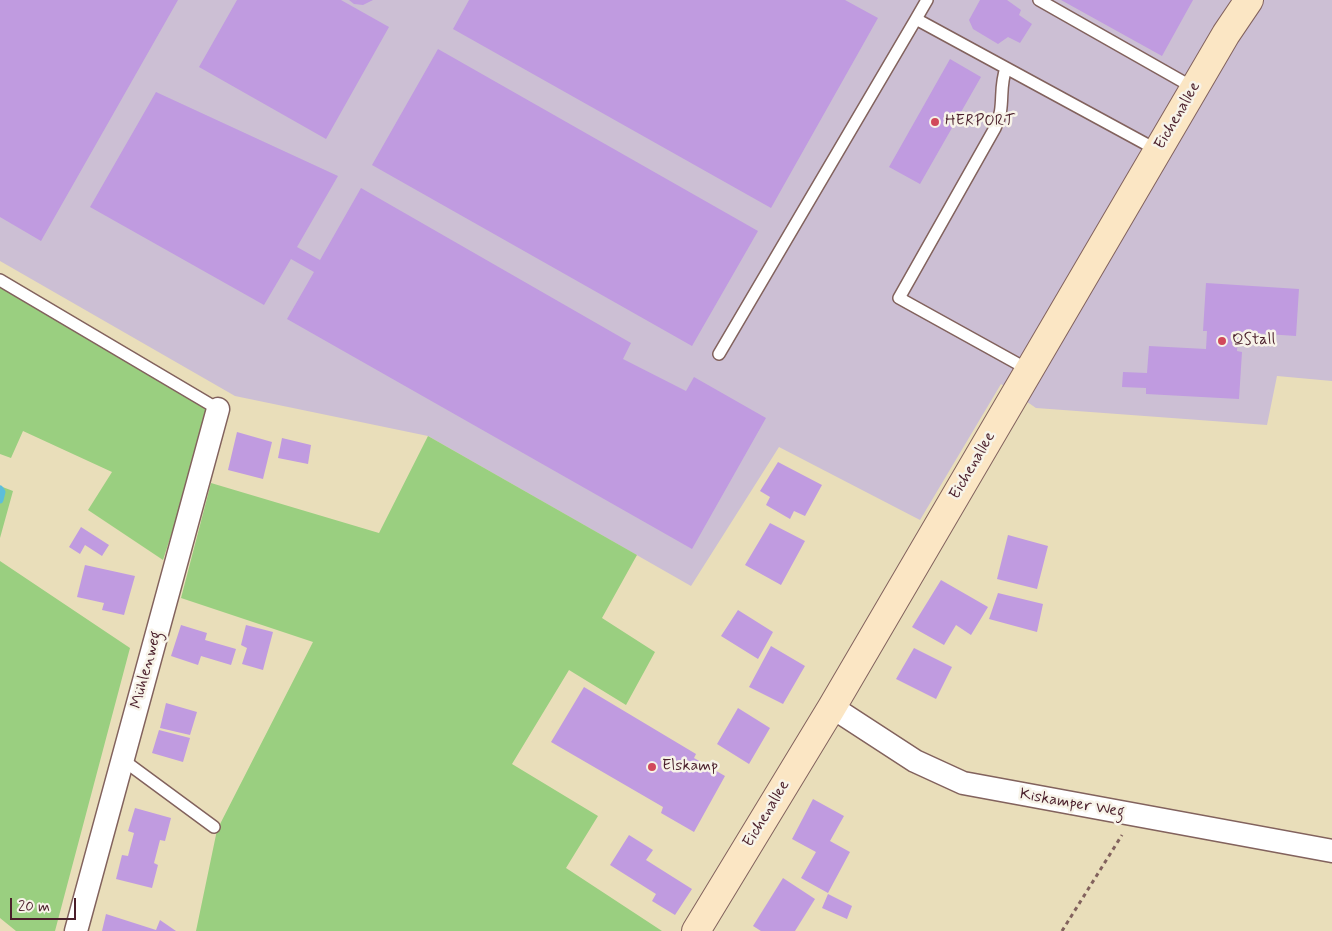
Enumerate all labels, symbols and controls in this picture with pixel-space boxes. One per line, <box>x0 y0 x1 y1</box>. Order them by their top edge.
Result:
street label: Eichenallee <box>1151 79 1205 153</box>
place label: HERPORT <box>945 112 1015 132</box>
marker: HERPORT <box>929 116 941 128</box>
place label: QStall <box>1232 331 1275 351</box>
marker: QStall <box>1216 335 1228 347</box>
street label: Eichenallee <box>946 429 1000 503</box>
street label: Mühlenweg <box>127 629 167 711</box>
place label: Elskamp <box>662 757 718 777</box>
marker: Elskamp <box>646 761 658 773</box>
street label: Eichenallee <box>739 777 795 851</box>
street label: Kiskamper Weg <box>1018 785 1126 823</box>
scale bar <box>12 888 79 920</box>
text: 20 m <box>18 897 50 917</box>

